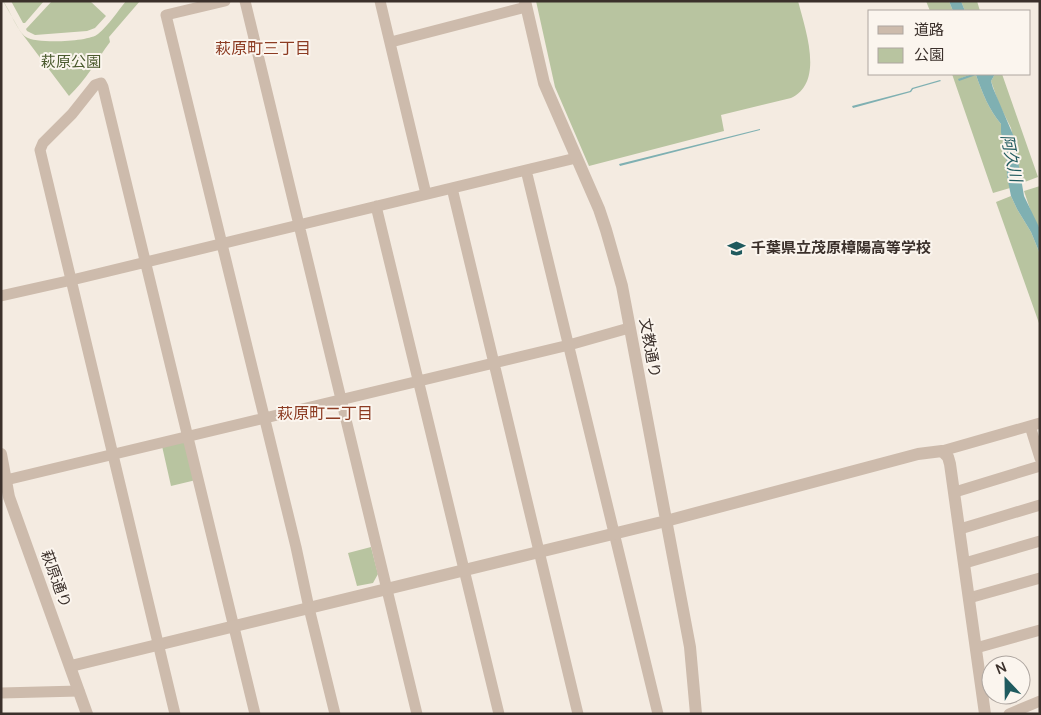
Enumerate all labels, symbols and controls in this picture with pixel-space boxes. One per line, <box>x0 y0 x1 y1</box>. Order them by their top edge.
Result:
legend <box>868 10 1031 75</box>
text: 道路 <box>914 19 944 40</box>
district label: 萩原町三丁目 <box>215 37 311 59</box>
text: 公園 <box>914 44 944 65</box>
park label: 萩原公園 <box>41 51 101 72</box>
water label: 阿久川 <box>996 132 1028 186</box>
place label: 千葉県立茂原樟陽高等学校 <box>751 237 931 258</box>
school or university icon: 千葉県立茂原樟陽高等学校 <box>727 238 747 258</box>
street label: 文教通り <box>635 317 666 379</box>
district label: 萩原町二丁目 <box>277 402 373 424</box>
street label: 萩原通り <box>36 547 77 611</box>
north arrow <box>981 655 1031 705</box>
text: N <box>993 657 1009 678</box>

